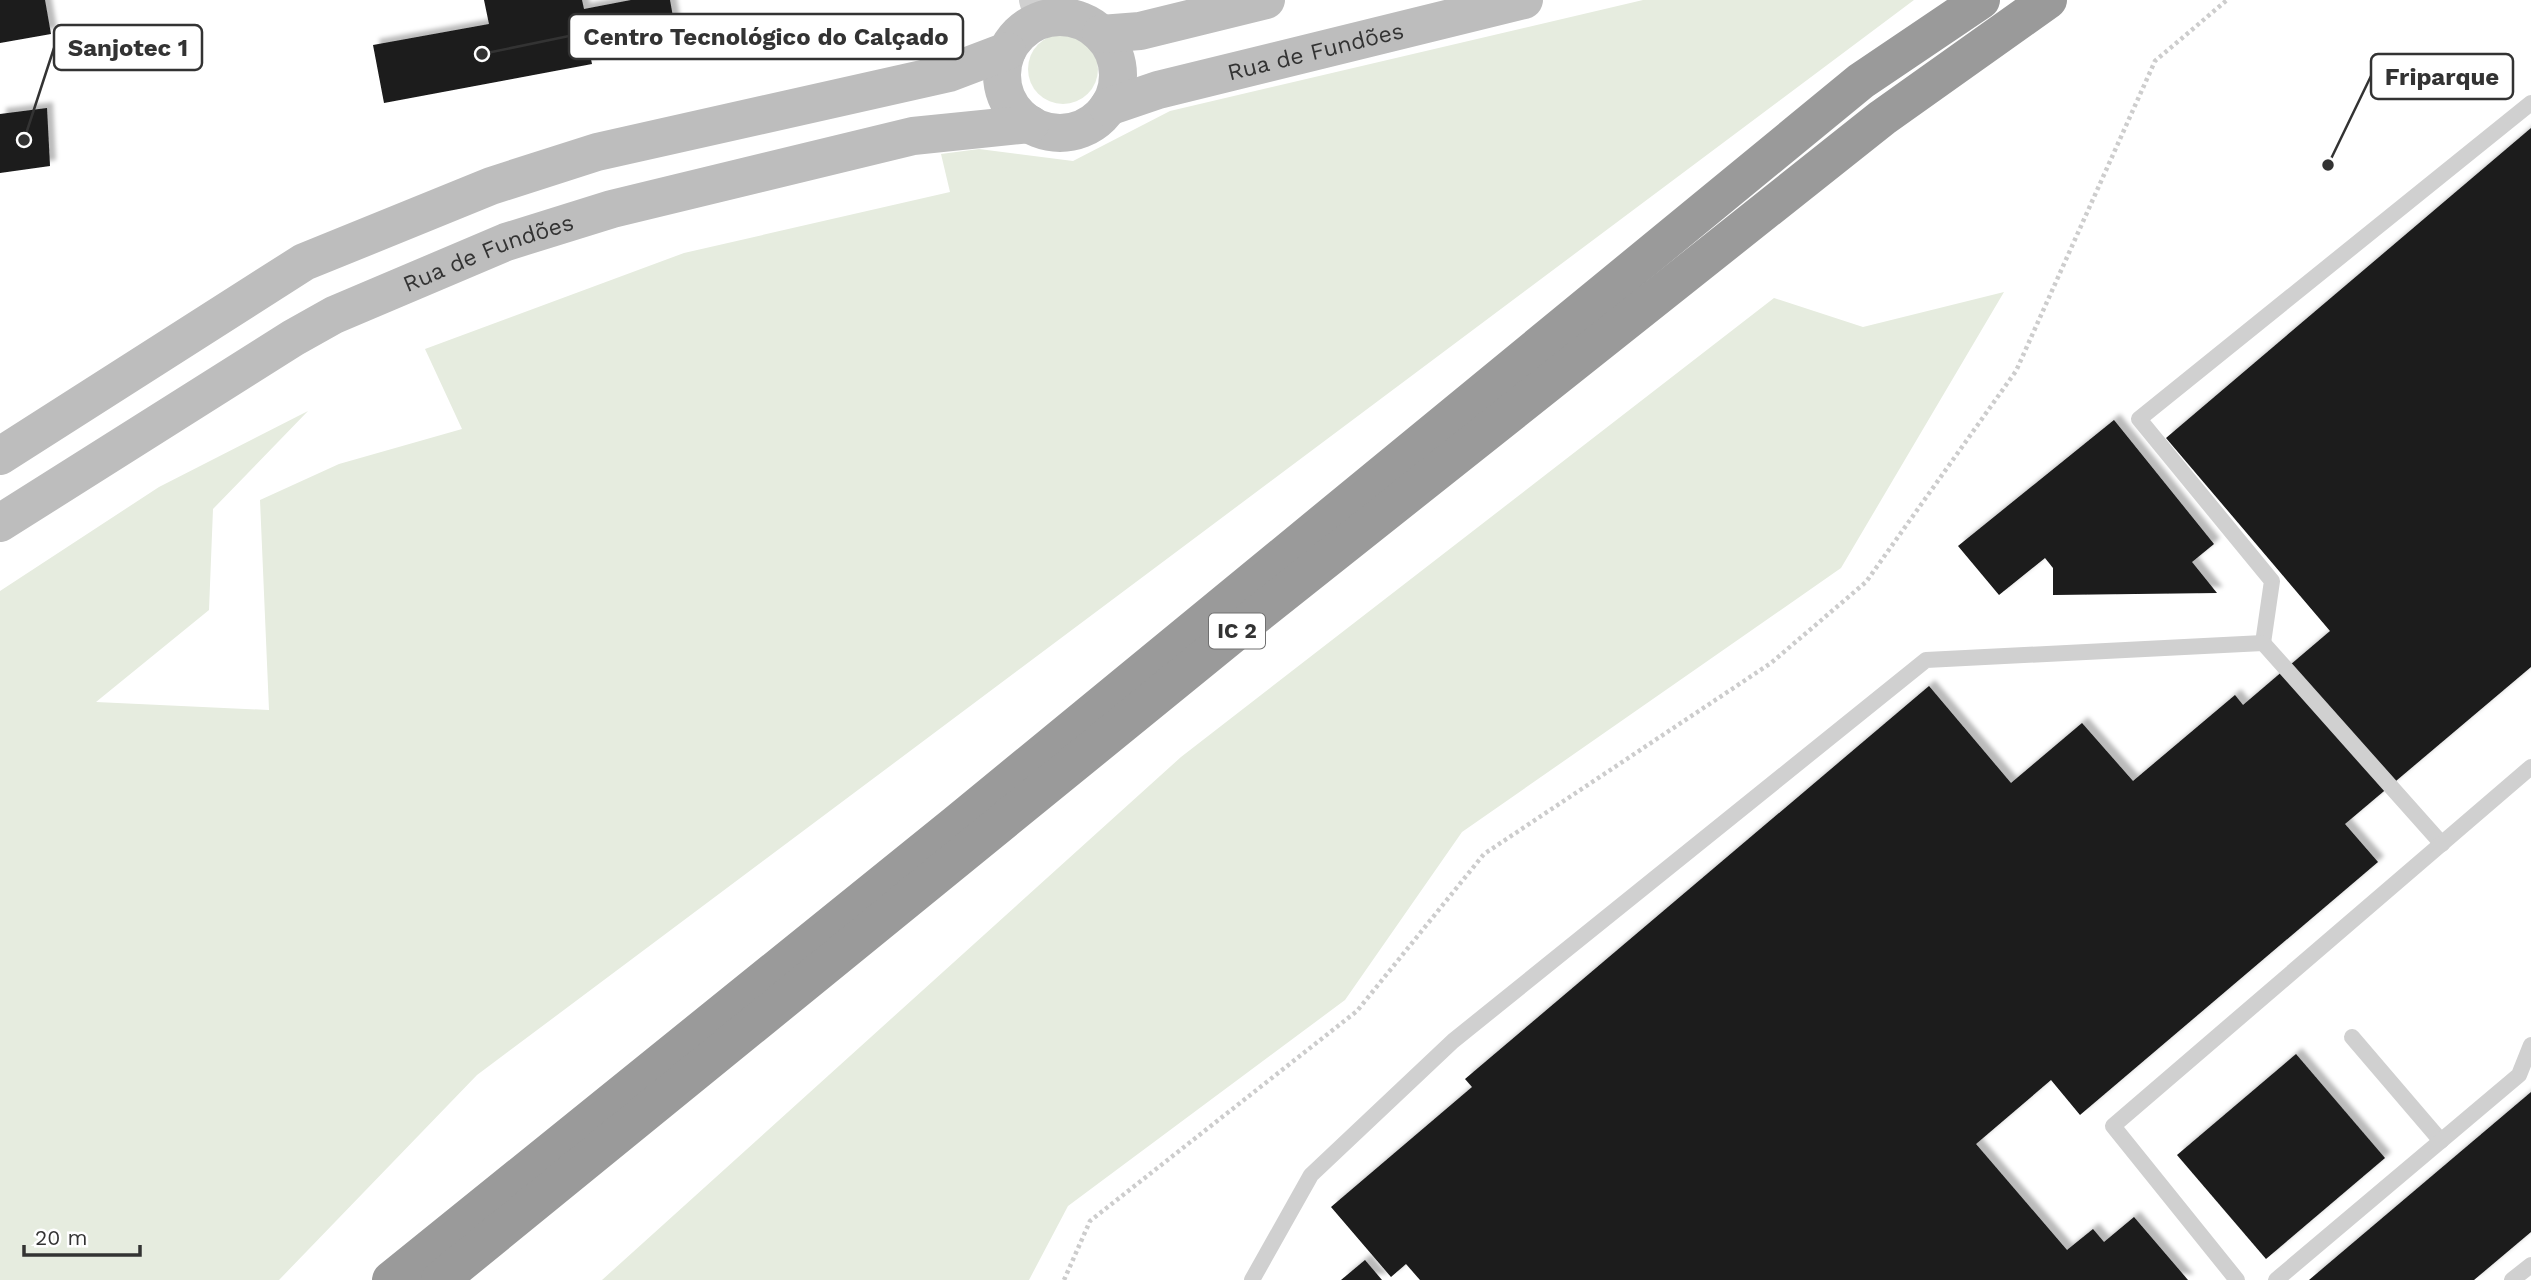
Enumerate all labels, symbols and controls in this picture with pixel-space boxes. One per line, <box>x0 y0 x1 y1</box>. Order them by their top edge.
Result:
callout: Centro Tecnológico do Calçado <box>569 14 963 59</box>
street label: Rua de Fundões <box>1225 17 1406 86</box>
text: Centro Tecnológico do Calçado <box>583 23 949 51</box>
callout: Sanjotec 1 <box>54 25 202 70</box>
text: Sanjotec 1 <box>68 34 188 62</box>
callout: Friparque <box>2371 54 2513 99</box>
text: Friparque <box>2385 63 2499 91</box>
street label: Rua de Fundões <box>399 209 577 298</box>
road number: IC 2 <box>1209 614 1265 648</box>
scale bar <box>24 1214 140 1258</box>
text: 20 m <box>35 1225 87 1250</box>

